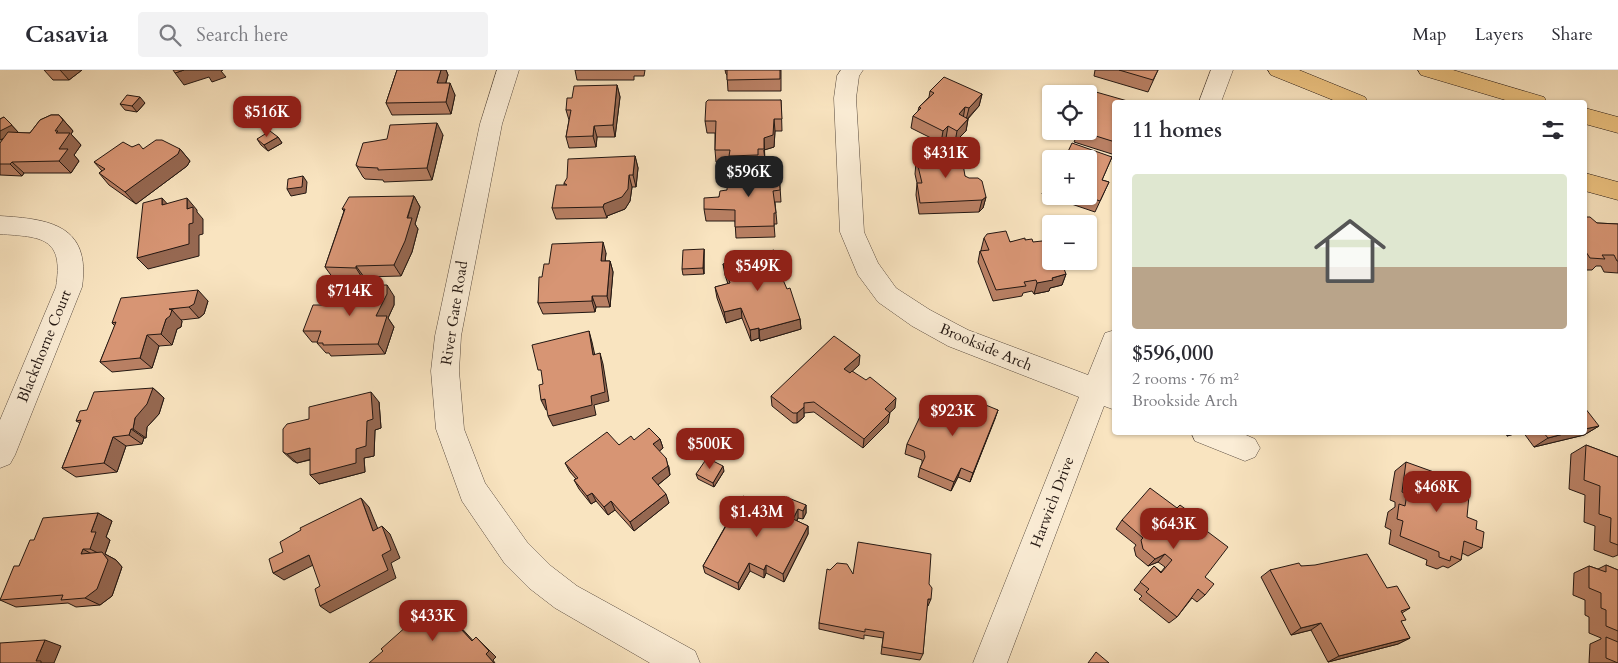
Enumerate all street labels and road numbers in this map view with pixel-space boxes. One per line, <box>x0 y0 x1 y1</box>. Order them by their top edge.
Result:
street label: River Gate Road <box>436 259 472 367</box>
street label: Blackthorne Court <box>12 287 76 405</box>
street label: Brookside Arch <box>936 318 1036 376</box>
street label: Harwich Drive <box>1025 453 1079 550</box>

